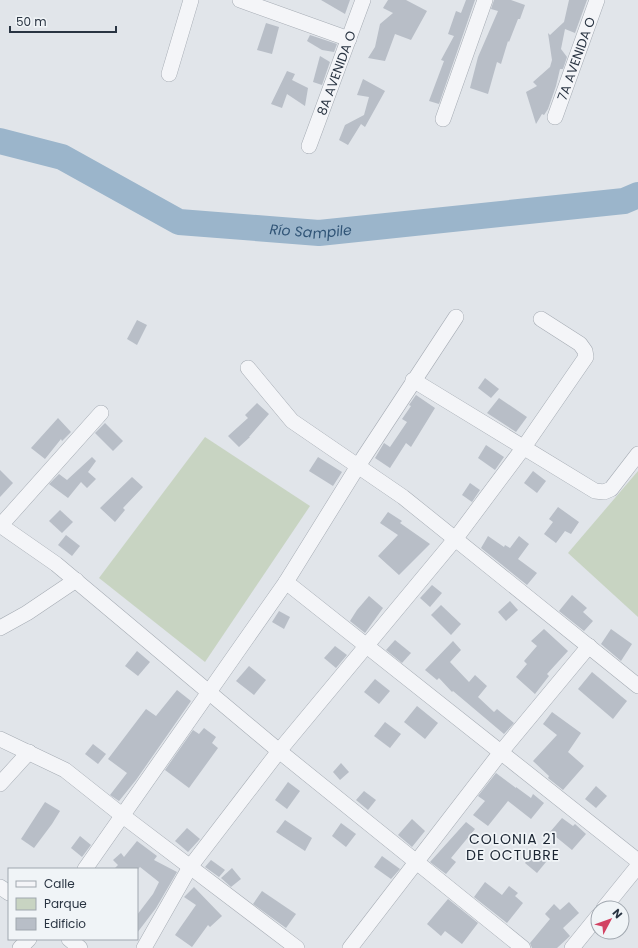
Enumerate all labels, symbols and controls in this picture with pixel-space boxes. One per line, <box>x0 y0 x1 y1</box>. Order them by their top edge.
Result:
scale bar <box>10 8 116 34</box>
text: 50 m <box>16 13 47 30</box>
street label: 7A AVENIDA O <box>553 14 600 103</box>
street label: 8A AVENIDA O <box>312 28 361 118</box>
water label: Río Sampile <box>269 219 353 244</box>
district label: COLONIA 21 DE OCTUBRE <box>466 829 560 865</box>
legend <box>8 868 138 940</box>
text: Calle <box>44 875 75 892</box>
text: Parque <box>44 895 87 912</box>
north arrow <box>590 900 630 940</box>
text: N <box>609 905 626 922</box>
text: Edificio <box>44 915 86 932</box>

